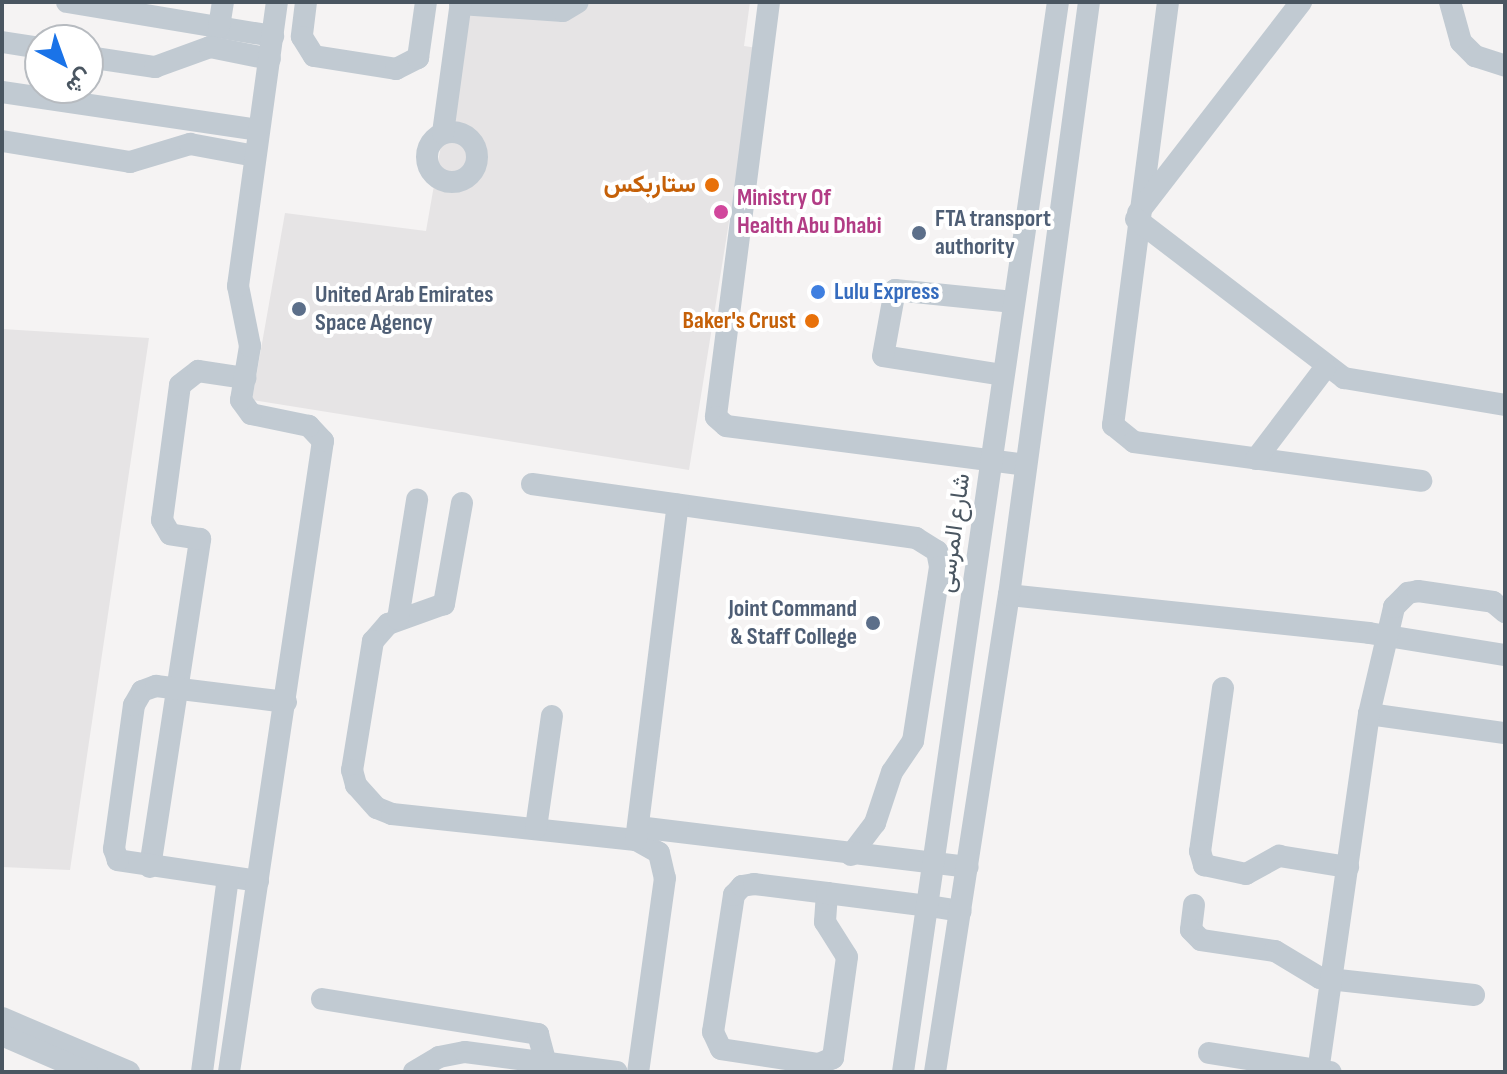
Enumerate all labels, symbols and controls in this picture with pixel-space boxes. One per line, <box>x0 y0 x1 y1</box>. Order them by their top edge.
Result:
north arrow <box>24 24 104 104</box>
text: ش <box>60 62 98 100</box>
place label: ستاربكس <box>603 171 696 199</box>
marker: ستاربكس <box>703 176 721 194</box>
place label: Ministry Of Health Abu Dhabi <box>737 184 882 240</box>
marker: Ministry Of Health Abu Dhabi <box>712 203 730 221</box>
place label: FTA transport authority <box>935 205 1051 261</box>
marker: FTA transport authority <box>910 224 928 242</box>
place label: Lulu Express <box>834 278 939 306</box>
place label: United Arab Emirates Space Agency <box>315 281 494 337</box>
marker: Lulu Express <box>809 283 827 301</box>
marker: United Arab Emirates Space Agency <box>290 300 308 318</box>
place label: Baker's Crust <box>683 307 796 335</box>
marker: Baker's Crust <box>803 312 821 330</box>
street label: شارع المرسى <box>931 471 977 595</box>
place label: Joint Command & Staff College <box>728 595 857 651</box>
marker: Joint Command & Staff College <box>864 614 882 632</box>

